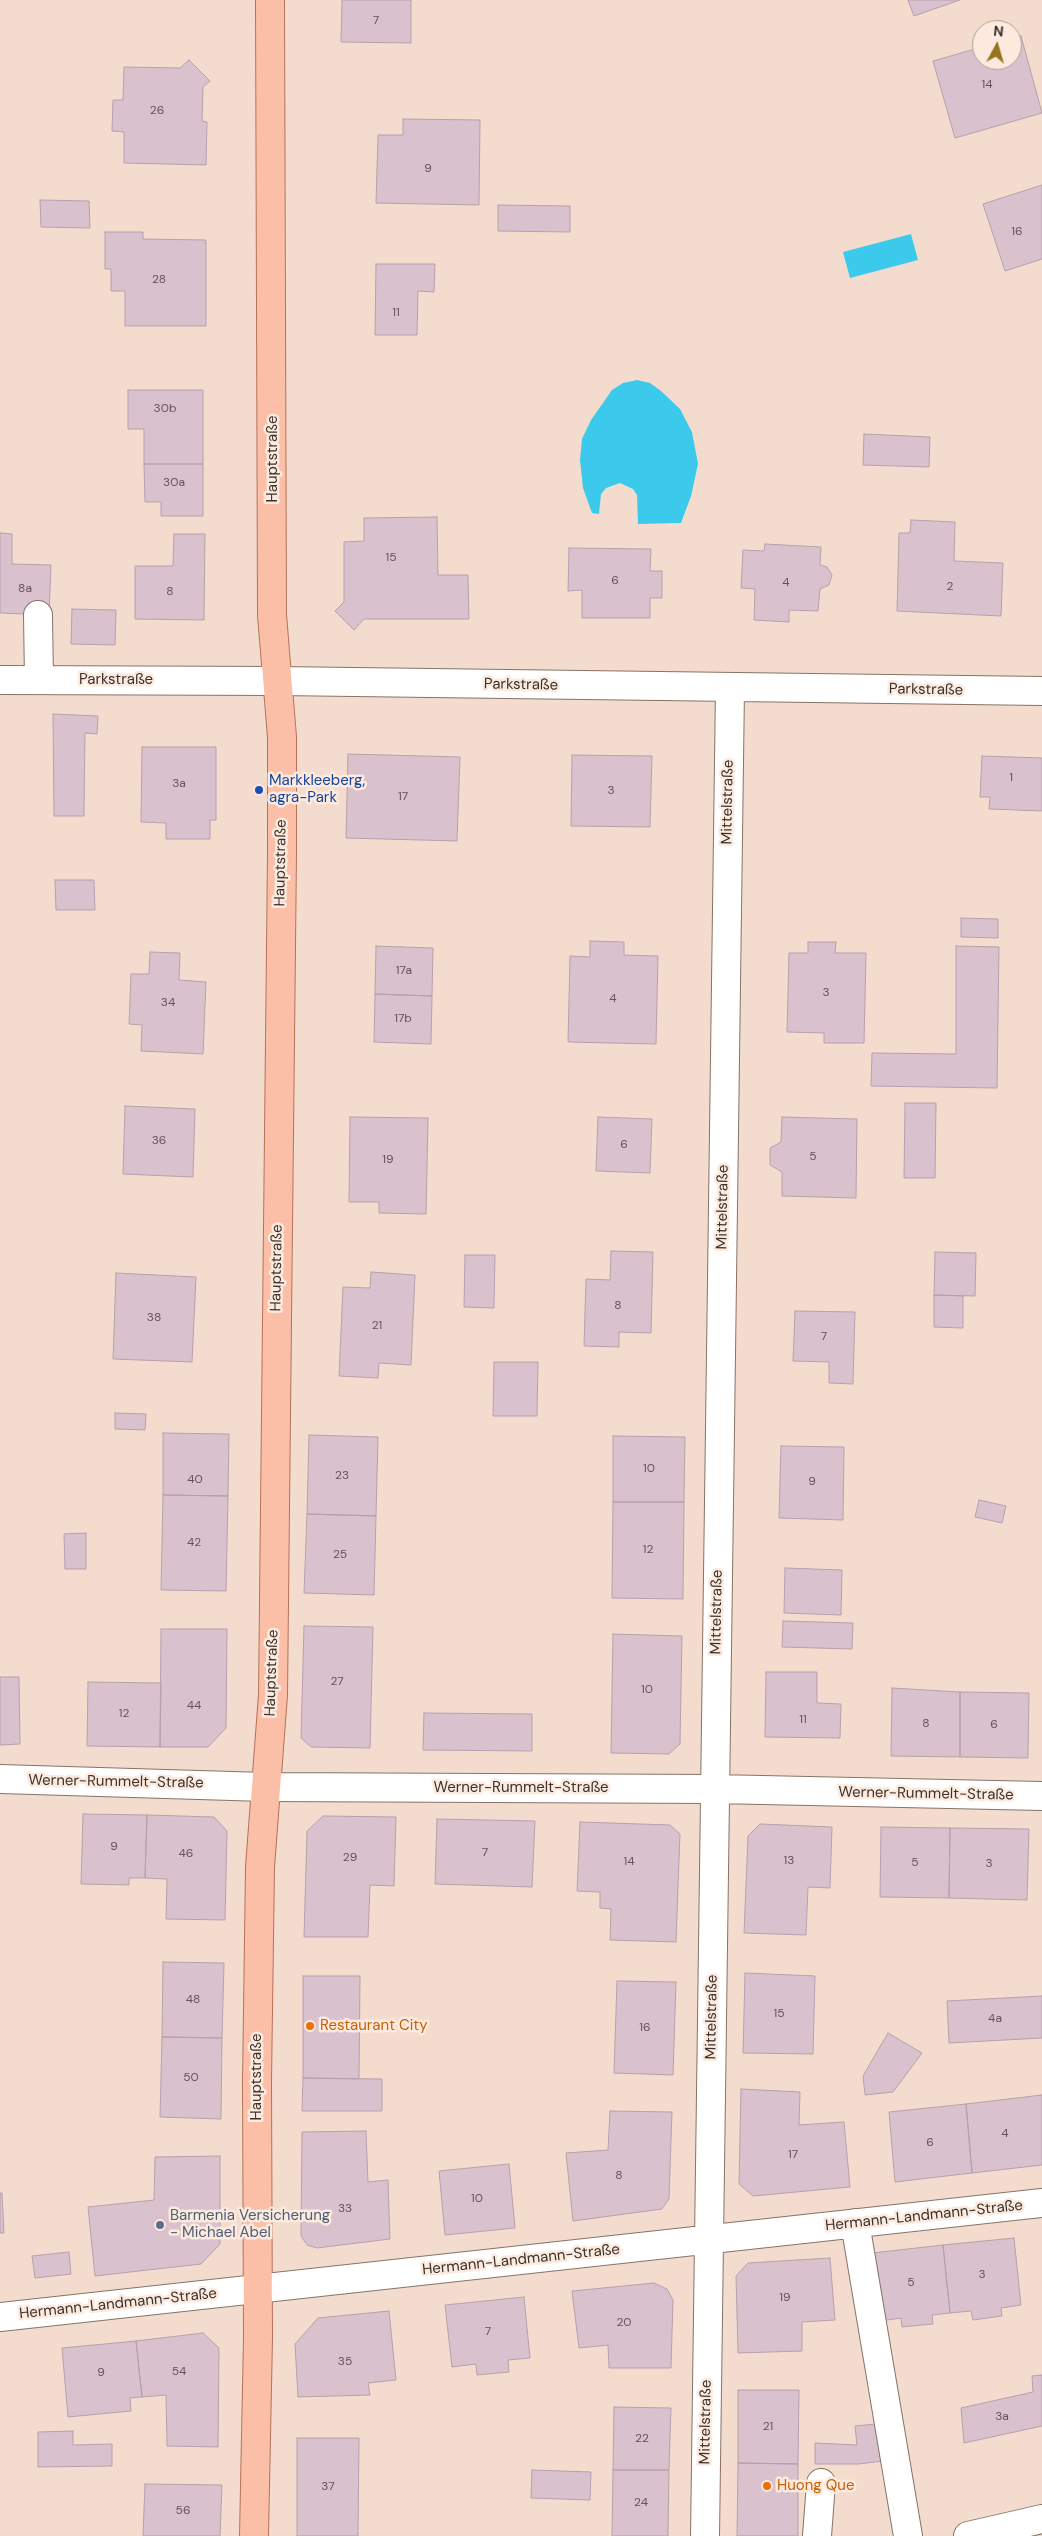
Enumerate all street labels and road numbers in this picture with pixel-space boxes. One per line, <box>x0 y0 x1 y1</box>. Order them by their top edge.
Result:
street label: Hauptstraße <box>264 416 282 502</box>
street label: Parkstraße <box>79 671 153 689</box>
street label: Parkstraße <box>484 675 558 695</box>
street label: Parkstraße <box>889 680 963 700</box>
street label: Mittelstraße <box>718 760 738 844</box>
street label: Hauptstraße <box>271 819 291 907</box>
street label: Mittelstraße <box>713 1165 733 1249</box>
street label: Hauptstraße <box>267 1224 287 1312</box>
street label: Mittelstraße <box>707 1570 727 1654</box>
street label: Hauptstraße <box>261 1629 283 1717</box>
street label: Werner-Rummelt-Straße <box>28 1771 204 1793</box>
street label: Werner-Rummelt-Straße <box>433 1779 609 1797</box>
street label: Werner-Rummelt-Straße <box>838 1783 1014 1805</box>
street label: Mittelstraße <box>702 1975 722 2059</box>
street label: Hauptstraße <box>248 2034 266 2120</box>
street label: Hermann-Landmann-Straße <box>824 2197 1024 2235</box>
street label: Hermann-Landmann-Straße <box>421 2241 621 2279</box>
street label: Hermann-Landmann-Straße <box>18 2285 218 2323</box>
street label: Mittelstraße <box>696 2380 716 2464</box>

